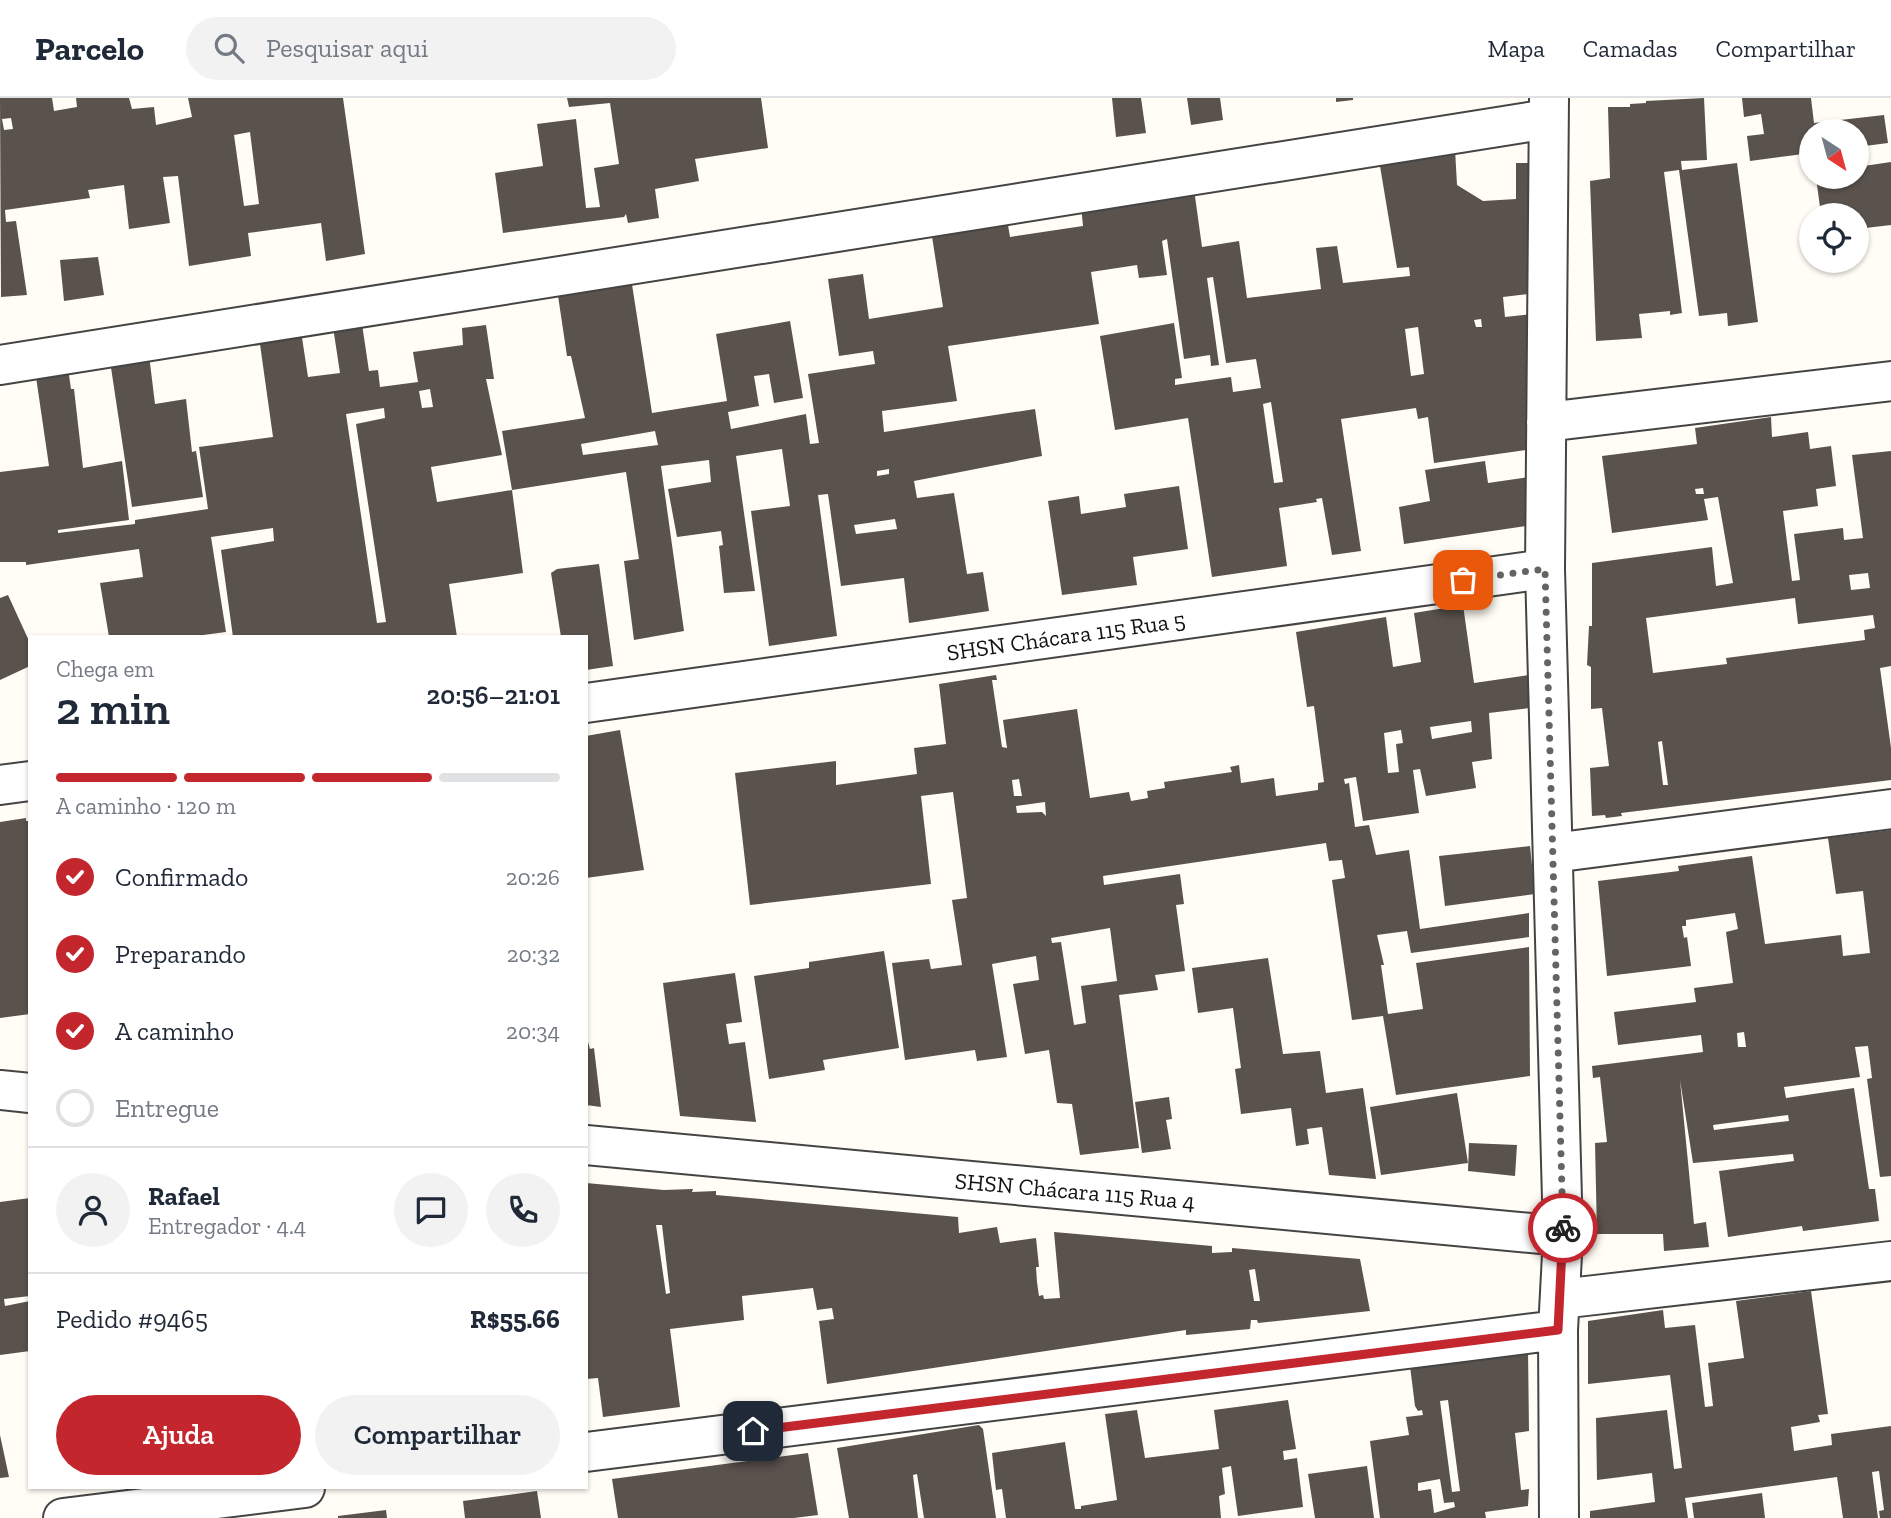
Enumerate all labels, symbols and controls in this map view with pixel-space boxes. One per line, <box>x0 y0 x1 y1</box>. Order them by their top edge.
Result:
search box <box>186 17 676 80</box>
text: Parcelo <box>35 29 144 68</box>
icon: search <box>210 29 248 67</box>
text: Pesquisar aqui <box>266 32 428 64</box>
text: Mapa <box>1487 34 1545 63</box>
text: Camadas <box>1583 34 1677 63</box>
text: Compartilhar <box>1715 34 1856 63</box>
north arrow <box>1799 119 1869 189</box>
map controls <box>1799 119 1869 273</box>
button: locate <box>1799 203 1869 273</box>
pin <box>1433 550 1493 610</box>
icon: bag <box>1444 561 1482 599</box>
street label: SHSN Chácara 115 Rua 5 <box>945 605 1187 667</box>
text: Chega em <box>56 655 154 683</box>
text: 20:56–21:01 <box>426 679 560 711</box>
text: 2 min <box>56 681 170 736</box>
text: A caminho · 120 m <box>56 792 236 820</box>
icon: check <box>56 858 94 896</box>
text: Confirmado <box>115 861 248 893</box>
text: 20:26 <box>506 863 560 891</box>
icon: check <box>56 935 94 973</box>
text: Preparando <box>115 938 246 970</box>
text: 20:32 <box>507 940 560 968</box>
icon: check <box>56 1012 94 1050</box>
text: A caminho <box>115 1015 234 1047</box>
text: 20:34 <box>506 1017 560 1045</box>
text: Entregue <box>115 1092 219 1124</box>
street label: SHSN Chácara 115 Rua 4 <box>954 1167 1196 1215</box>
button: person <box>56 1173 130 1247</box>
button: chat <box>394 1173 468 1247</box>
button: phone <box>486 1173 560 1247</box>
text: Rafael <box>148 1180 220 1212</box>
courier <box>1528 1193 1598 1263</box>
icon: bike <box>1544 1209 1582 1247</box>
text: Entregador · 4.4 <box>148 1212 306 1240</box>
text: Pedido #9465 <box>56 1303 208 1335</box>
text: R$55.66 <box>470 1303 560 1335</box>
button: Ajuda <box>56 1395 301 1475</box>
button: Compartilhar <box>315 1395 560 1475</box>
pin <box>723 1401 783 1461</box>
icon: home <box>734 1412 772 1450</box>

